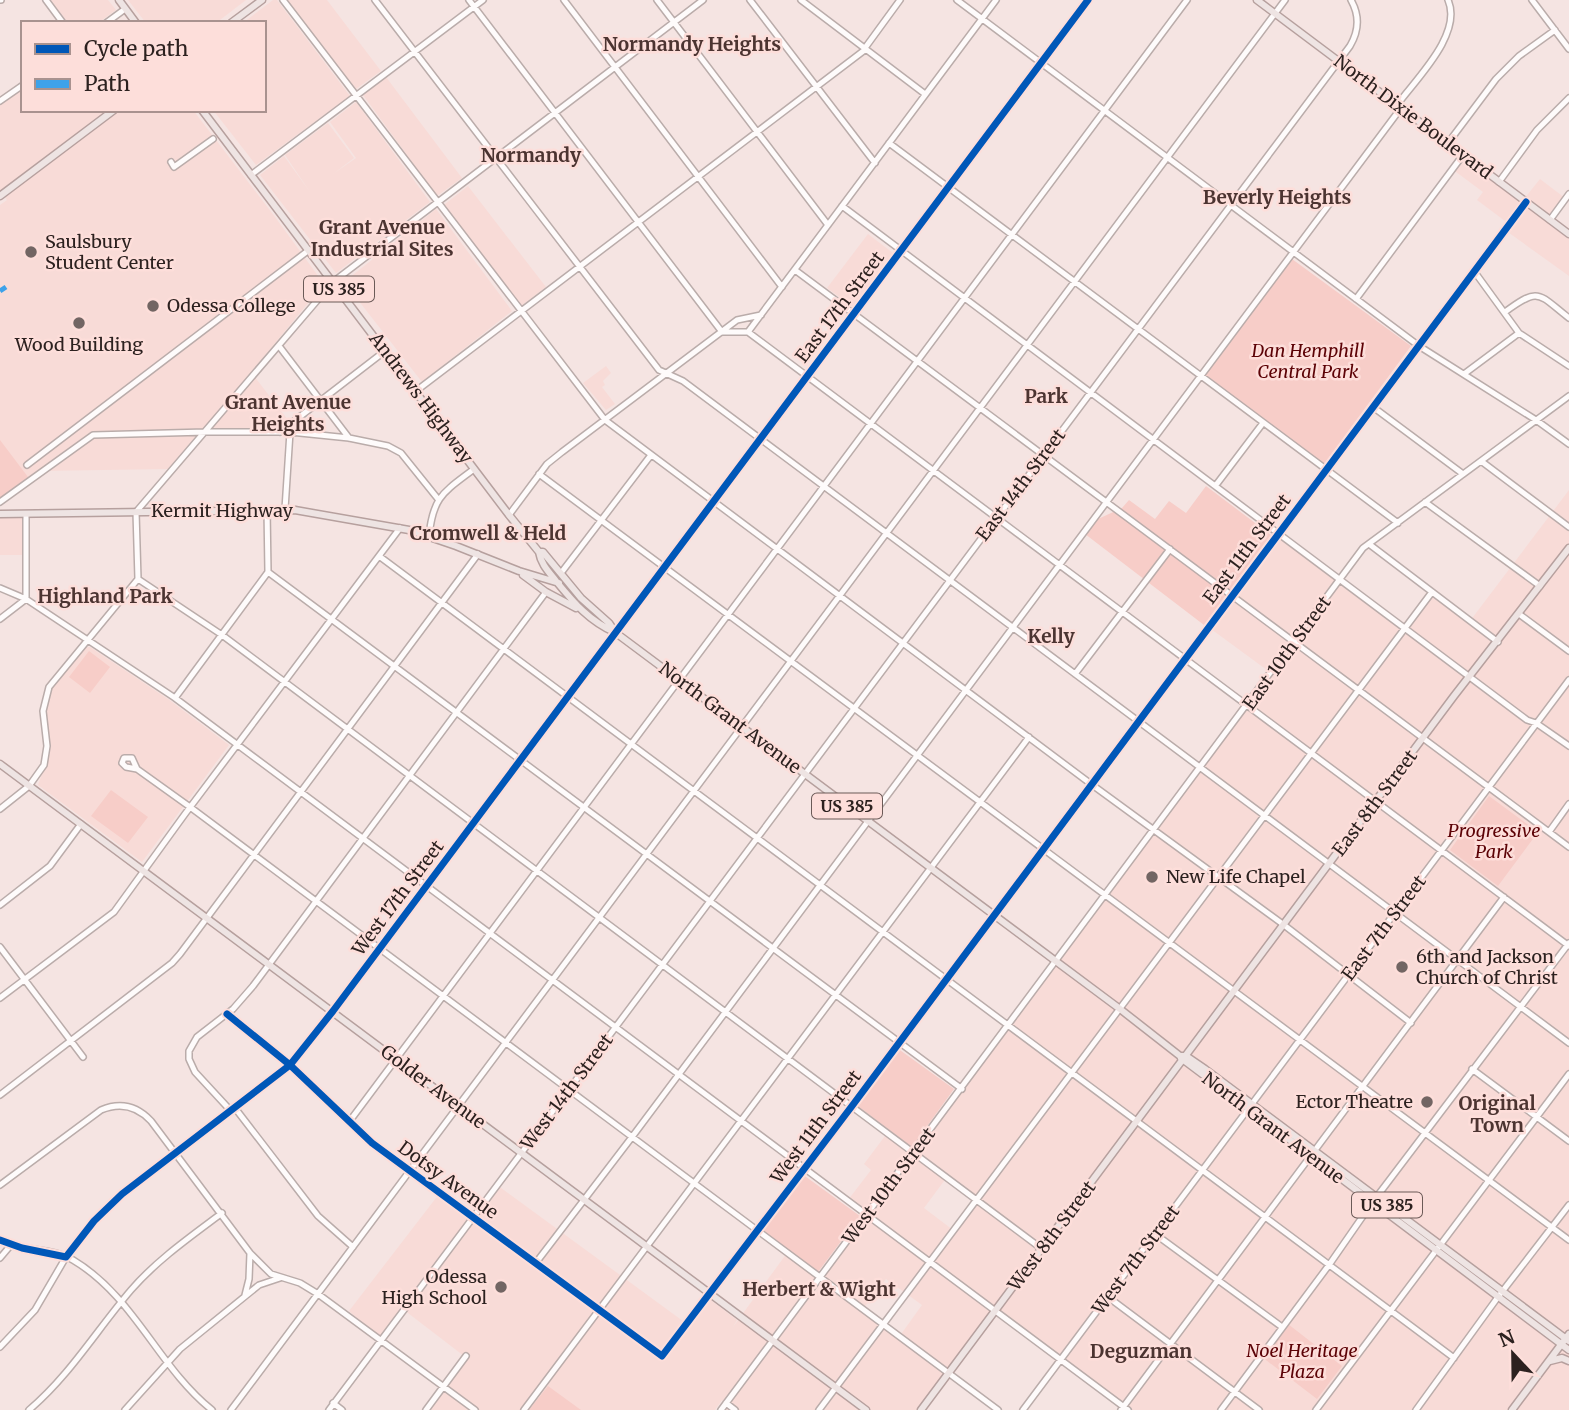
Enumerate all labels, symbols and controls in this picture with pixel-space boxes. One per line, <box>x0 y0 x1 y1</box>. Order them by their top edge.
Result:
legend <box>21 21 266 112</box>
district label: Normandy Heights <box>603 32 781 56</box>
text: Cycle path <box>84 35 188 62</box>
street label: North Dixie Boulevard <box>1329 49 1497 184</box>
text: Path <box>84 70 130 97</box>
district label: Normandy <box>481 143 582 167</box>
district label: Beverly Heights <box>1203 185 1351 209</box>
district label: Grant Avenue Industrial Sites <box>311 215 454 261</box>
place label: Saulsbury Student Center <box>45 230 174 274</box>
marker: Saulsbury Student Center <box>23 244 39 260</box>
street label: East 17th Street <box>790 246 889 367</box>
road number: US 385 <box>304 276 374 302</box>
place label: Odessa College <box>167 294 295 317</box>
marker: Odessa College <box>145 298 161 314</box>
marker: Wood Building <box>71 315 87 331</box>
street label: Andrews Highway <box>364 327 479 468</box>
place label: Wood Building <box>14 333 143 356</box>
park label: Dan Hemphill Central Park <box>1250 339 1365 383</box>
district label: Park <box>1024 384 1068 408</box>
district label: Grant Avenue Heights <box>225 390 351 436</box>
street label: East 14th Street <box>971 424 1070 545</box>
street label: East 11th Street <box>1198 489 1295 608</box>
street label: Kermit Highway <box>151 499 293 522</box>
district label: Cromwell & Held <box>410 521 567 545</box>
district label: Highland Park <box>37 584 174 608</box>
street label: East 10th Street <box>1237 591 1336 714</box>
district label: Kelly <box>1027 624 1075 648</box>
street label: North Grant Avenue <box>655 657 806 778</box>
street label: East 8th Street <box>1327 745 1422 860</box>
road number: US 385 <box>812 793 882 818</box>
park label: Progressive Park <box>1448 819 1540 863</box>
street label: West 17th Street <box>346 835 448 961</box>
place label: New Life Chapel <box>1166 865 1306 888</box>
marker: New Life Chapel <box>1144 869 1160 885</box>
street label: East 7th Street <box>1336 870 1431 985</box>
place label: 6th and Jackson Church of Christ <box>1416 945 1558 989</box>
marker: 6th and Jackson Church of Christ <box>1394 959 1410 975</box>
street label: West 14th Street <box>515 1029 618 1155</box>
street label: Golder Avenue <box>376 1040 490 1133</box>
street label: West 11th Street <box>765 1065 866 1189</box>
street label: North Grant Avenue <box>1198 1067 1349 1188</box>
place label: Ector Theatre <box>1295 1090 1413 1113</box>
district label: Original Town <box>1458 1091 1536 1137</box>
marker: Ector Theatre <box>1419 1094 1435 1110</box>
street label: West 10th Street <box>837 1123 940 1249</box>
street label: Dotsy Avenue <box>394 1136 503 1224</box>
street label: West 8th Street <box>1002 1176 1101 1296</box>
road number: US 385 <box>1352 1192 1422 1218</box>
street label: West 7th Street <box>1086 1200 1184 1320</box>
place label: Odessa High School <box>382 1265 487 1309</box>
district label: Herbert & Wight <box>742 1277 896 1301</box>
marker: Odessa High School <box>493 1279 509 1295</box>
north arrow <box>1478 1319 1548 1389</box>
text: N <box>1495 1324 1518 1352</box>
district label: Deguzman <box>1090 1339 1192 1363</box>
park label: Noel Heritage Plaza <box>1246 1339 1358 1383</box>

